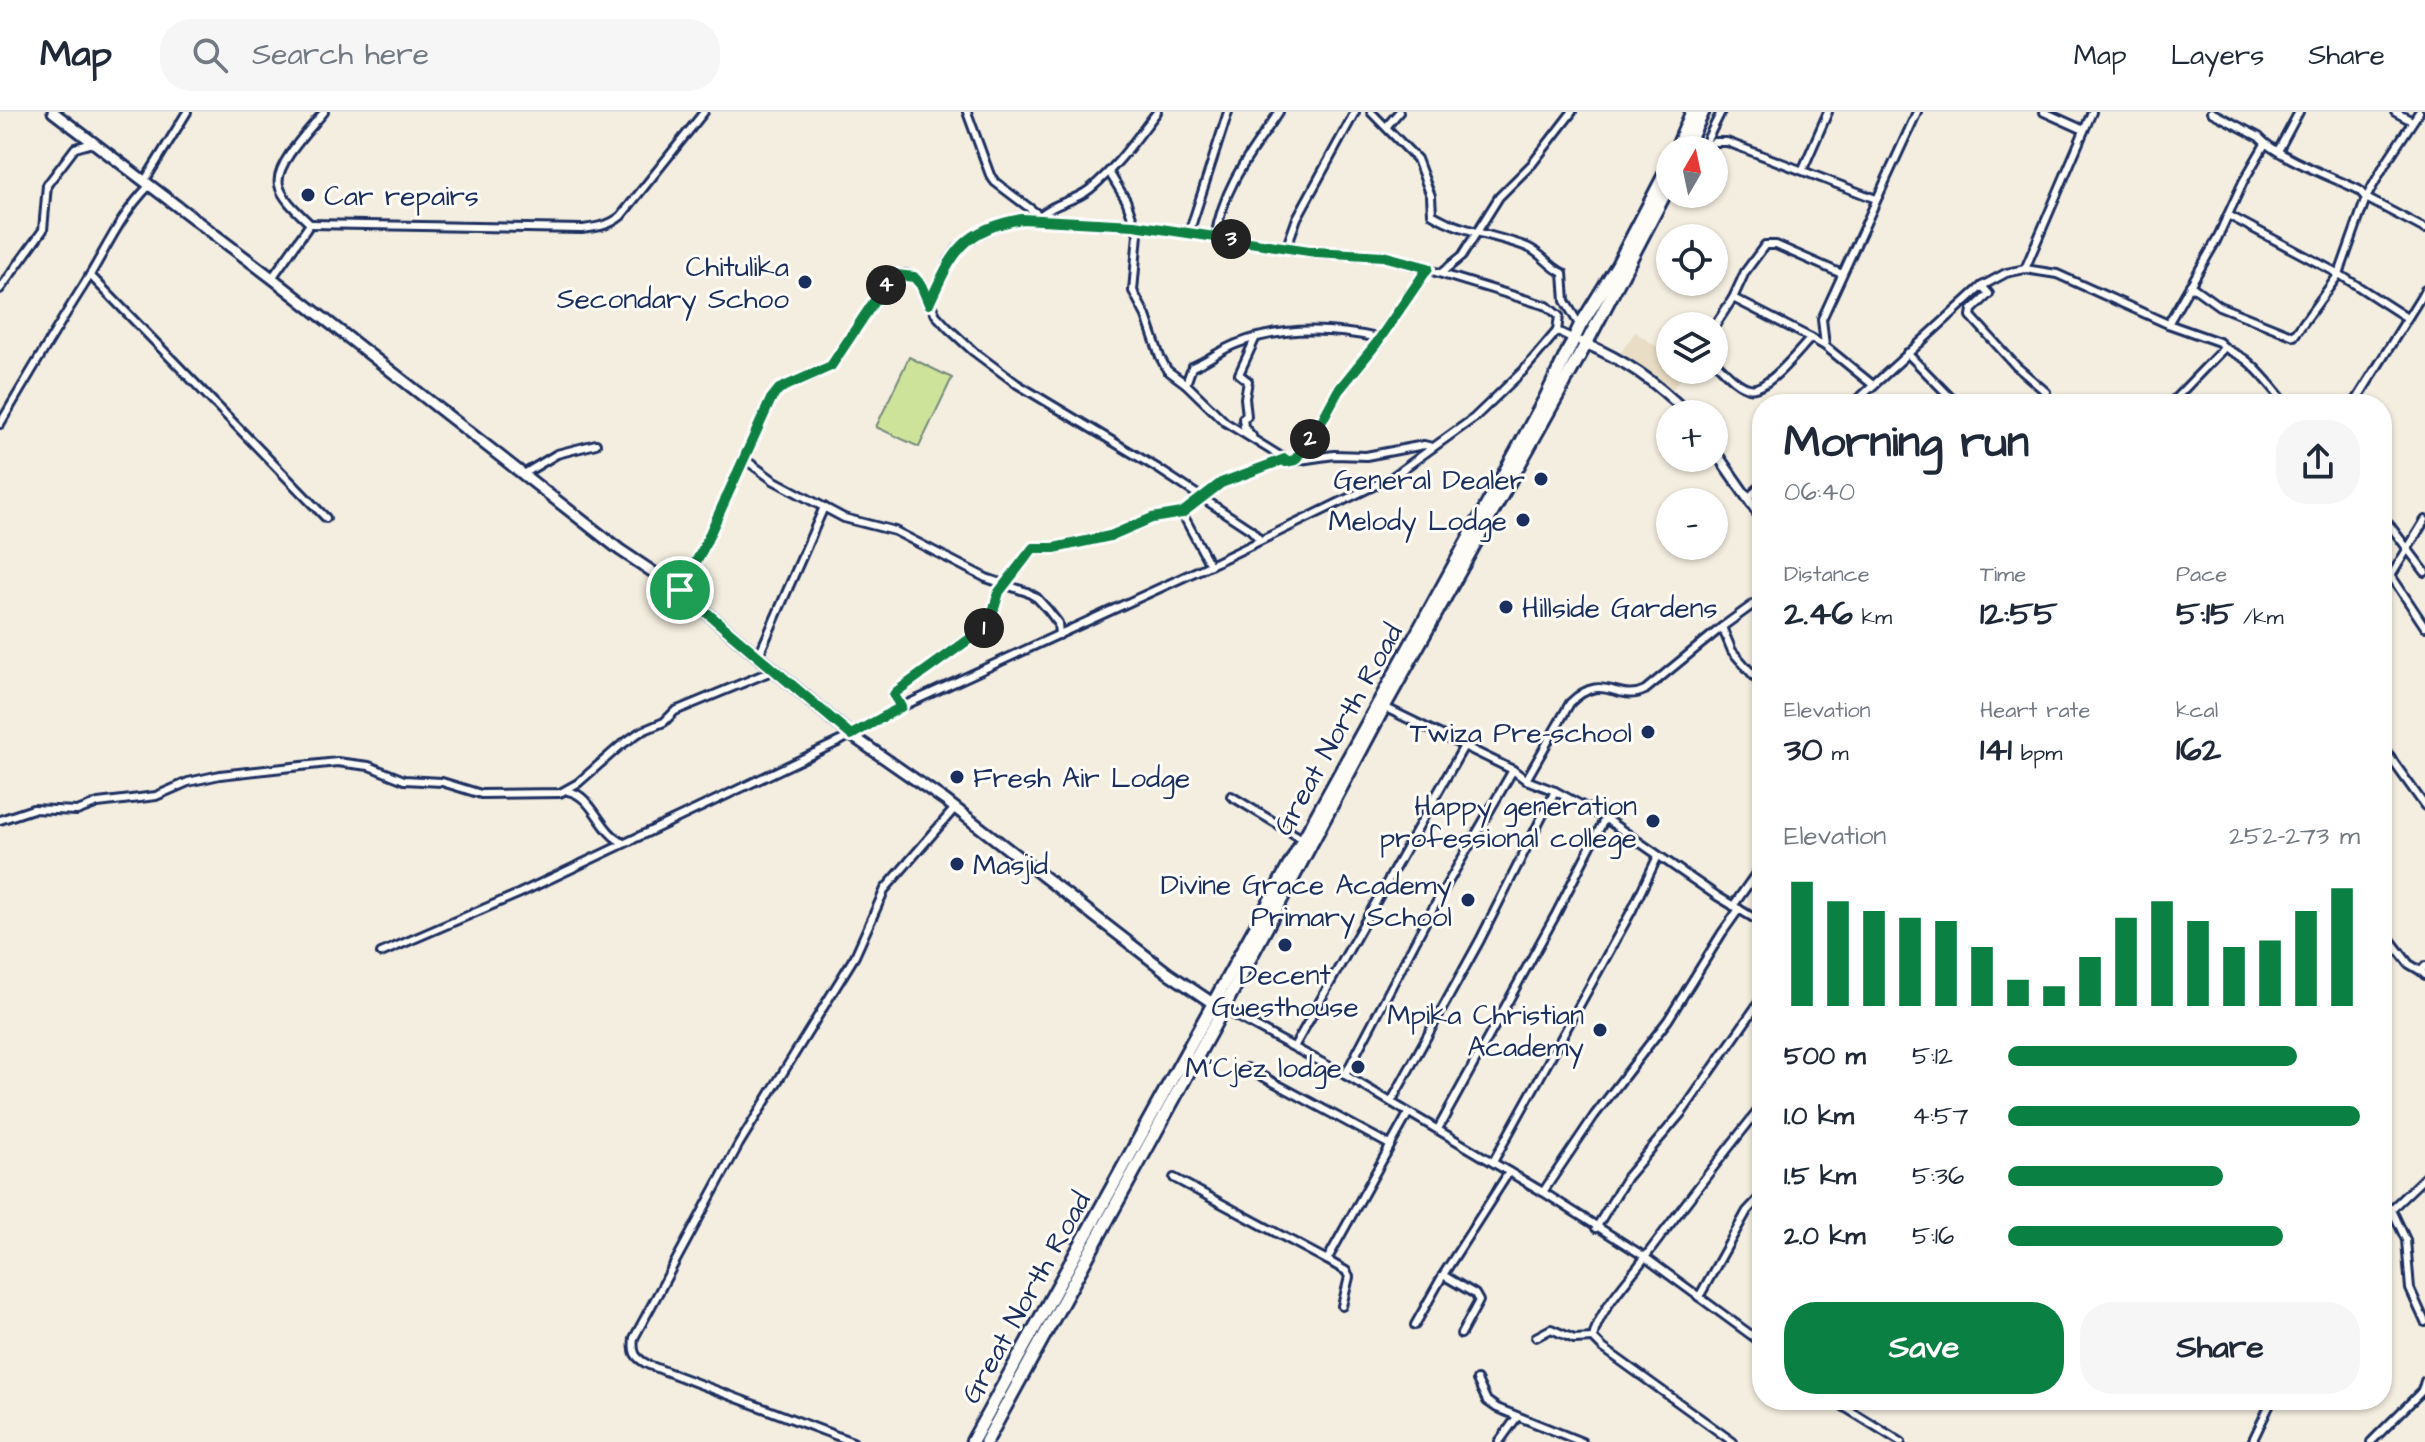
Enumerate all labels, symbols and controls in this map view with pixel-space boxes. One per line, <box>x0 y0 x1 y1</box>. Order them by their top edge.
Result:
search box <box>160 19 720 91</box>
text: Map <box>40 29 112 81</box>
icon: search <box>188 33 232 77</box>
text: Search here <box>252 34 429 76</box>
text: Map <box>2074 36 2127 75</box>
text: Layers <box>2171 36 2264 75</box>
text: Share <box>2308 36 2385 75</box>
north arrow <box>1656 136 1728 208</box>
map controls <box>1656 136 1728 560</box>
place label: Car repairs <box>324 177 479 216</box>
marker: Car repairs <box>299 186 317 204</box>
pin: 3 <box>1211 219 1251 259</box>
text: 3 <box>1225 223 1237 254</box>
button: locate <box>1656 224 1728 296</box>
place label: Chitulika Secondary Schoo <box>557 248 789 321</box>
pin: 4 <box>866 265 906 305</box>
text: 4 <box>879 269 893 300</box>
marker: Chitulika Secondary Schoo <box>796 273 814 291</box>
button: layers <box>1656 312 1728 384</box>
button: + <box>1656 400 1728 472</box>
text: Morning run <box>1784 413 2029 474</box>
pin: 2 <box>1290 419 1330 459</box>
button: share <box>2276 420 2360 504</box>
text: 2 <box>1304 423 1316 454</box>
place label: General Dealer <box>1333 461 1525 500</box>
marker: General Dealer <box>1532 470 1550 488</box>
text: 06:40 <box>1784 474 1855 510</box>
button: − <box>1656 488 1728 560</box>
place label: Melody Lodge <box>1329 502 1507 543</box>
marker: Melody Lodge <box>1514 511 1532 529</box>
pin <box>646 556 714 624</box>
text: Distance <box>1784 559 1870 590</box>
text: Time <box>1980 559 2026 590</box>
text: Pace <box>2176 559 2227 590</box>
icon: arrive <box>658 568 702 612</box>
place label: Hillside Gardens <box>1522 589 1718 628</box>
text: 2.46 <box>1784 590 1853 638</box>
text: 12:55 <box>1980 590 2058 638</box>
text: 5:15 <box>2176 590 2234 638</box>
marker: Hillside Gardens <box>1497 598 1515 616</box>
text: km <box>1853 602 1892 633</box>
text: /km <box>2234 602 2284 633</box>
pin: 1 <box>964 608 1004 648</box>
text: 1 <box>983 612 985 643</box>
street label: Great North Road <box>1264 617 1413 842</box>
text: Elevation <box>1784 695 1871 726</box>
text: Heart rate <box>1980 695 2090 726</box>
text: kcal <box>2176 695 2218 726</box>
place label: Twiza Pre-school <box>1410 714 1632 753</box>
marker: Twiza Pre-school <box>1639 723 1657 741</box>
text: 30 <box>1784 726 1823 774</box>
text: 141 <box>1980 726 2012 774</box>
text: 162 <box>2176 726 2221 774</box>
text: m <box>1823 738 1849 769</box>
text: bpm <box>2012 738 2062 769</box>
place label: Fresh Air Lodge <box>973 759 1190 799</box>
marker: Fresh Air Lodge <box>948 768 966 786</box>
place label: Happy generation professional college <box>1379 787 1637 859</box>
marker: Happy generation professional college <box>1644 812 1662 830</box>
text: Elevation <box>1784 818 1886 854</box>
text: 252–273 m <box>2229 818 2360 854</box>
place label: Masjid <box>973 846 1048 885</box>
marker: Masjid <box>948 855 966 873</box>
place label: Divine Grace Academy Primary School <box>1161 866 1452 939</box>
marker: Divine Grace Academy Primary School <box>1459 891 1477 909</box>
marker: Decent Guesthouse <box>1276 936 1294 954</box>
place label: Decent Guesthouse <box>1211 956 1359 1027</box>
place label: Mpika Christian Academy <box>1387 996 1584 1069</box>
marker: Mpika Christian Academy <box>1591 1021 1609 1039</box>
text: 500 m <box>1784 1038 1866 1074</box>
text: 5:12 <box>1912 1038 1953 1074</box>
place label: M'Cjez lodge <box>1185 1049 1342 1089</box>
marker: M'Cjez lodge <box>1349 1058 1367 1076</box>
text: 1.0 km <box>1784 1098 1854 1134</box>
text: 4:57 <box>1912 1098 1968 1134</box>
text: 1.5 km <box>1784 1158 1856 1194</box>
text: 5:36 <box>1912 1158 1964 1194</box>
street label: Great North Road <box>952 1185 1101 1410</box>
text: 2.0 km <box>1784 1218 1866 1254</box>
text: 5:16 <box>1912 1218 1954 1254</box>
button: Save <box>1784 1302 2064 1394</box>
button: Share <box>2080 1302 2360 1394</box>

